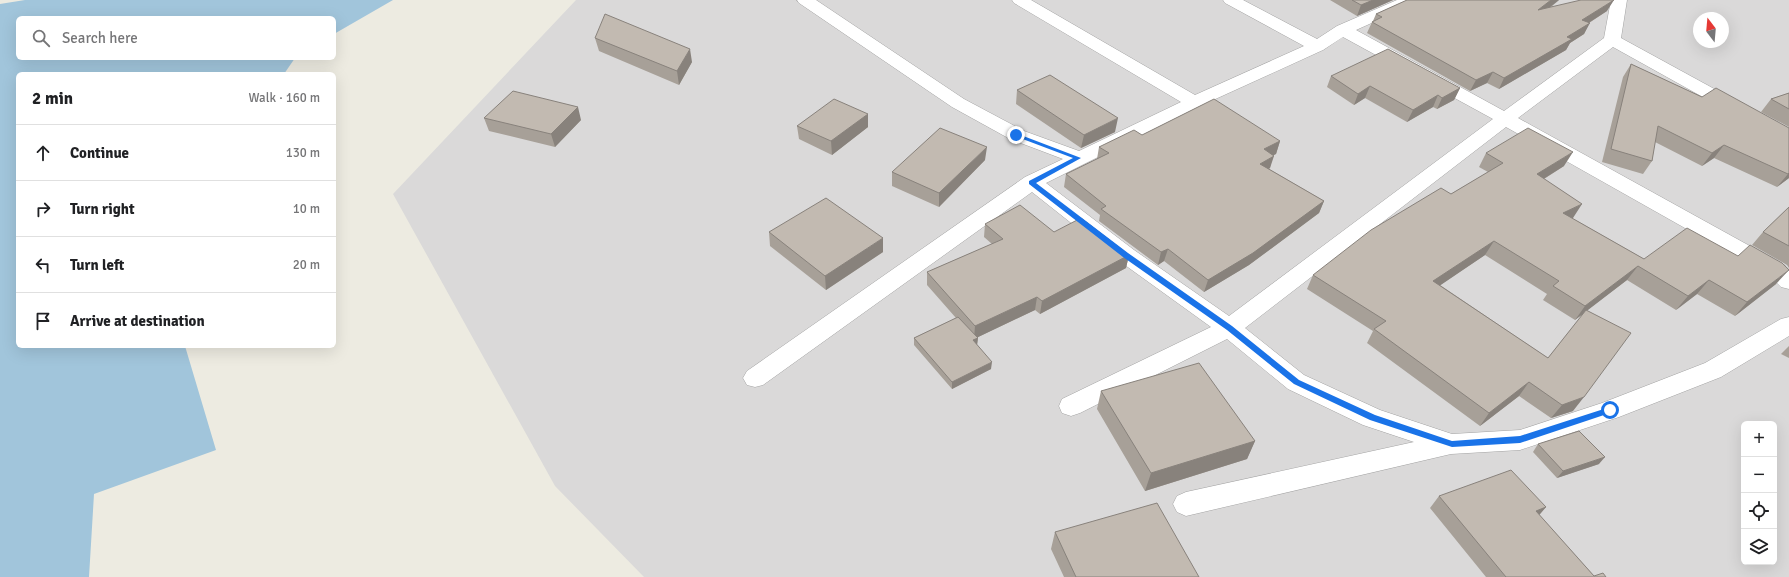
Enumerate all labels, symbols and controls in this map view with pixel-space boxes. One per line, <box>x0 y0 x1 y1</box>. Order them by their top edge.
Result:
north arrow <box>1693 12 1729 48</box>
search box <box>16 16 336 60</box>
icon: search <box>30 27 52 49</box>
text: Search here <box>62 29 138 47</box>
text: 2 min <box>32 88 73 109</box>
text: Walk · 160 m <box>249 90 320 106</box>
route end <box>1007 126 1025 144</box>
icon: ahead <box>32 142 54 164</box>
text: Continue <box>70 144 129 162</box>
text: 130 m <box>286 145 320 161</box>
icon: right <box>32 198 54 220</box>
text: Turn right <box>70 200 135 218</box>
text: 10 m <box>293 201 320 217</box>
icon: left <box>32 254 54 276</box>
text: Turn left <box>70 256 124 274</box>
text: 20 m <box>293 257 320 273</box>
icon: arrive <box>32 310 54 332</box>
text: Arrive at destination <box>70 312 205 330</box>
route start <box>1601 401 1619 419</box>
map controls <box>1741 421 1777 565</box>
button: + <box>1741 421 1777 457</box>
button: − <box>1741 457 1777 493</box>
button: locate <box>1741 493 1777 529</box>
button: layers <box>1741 529 1777 565</box>

